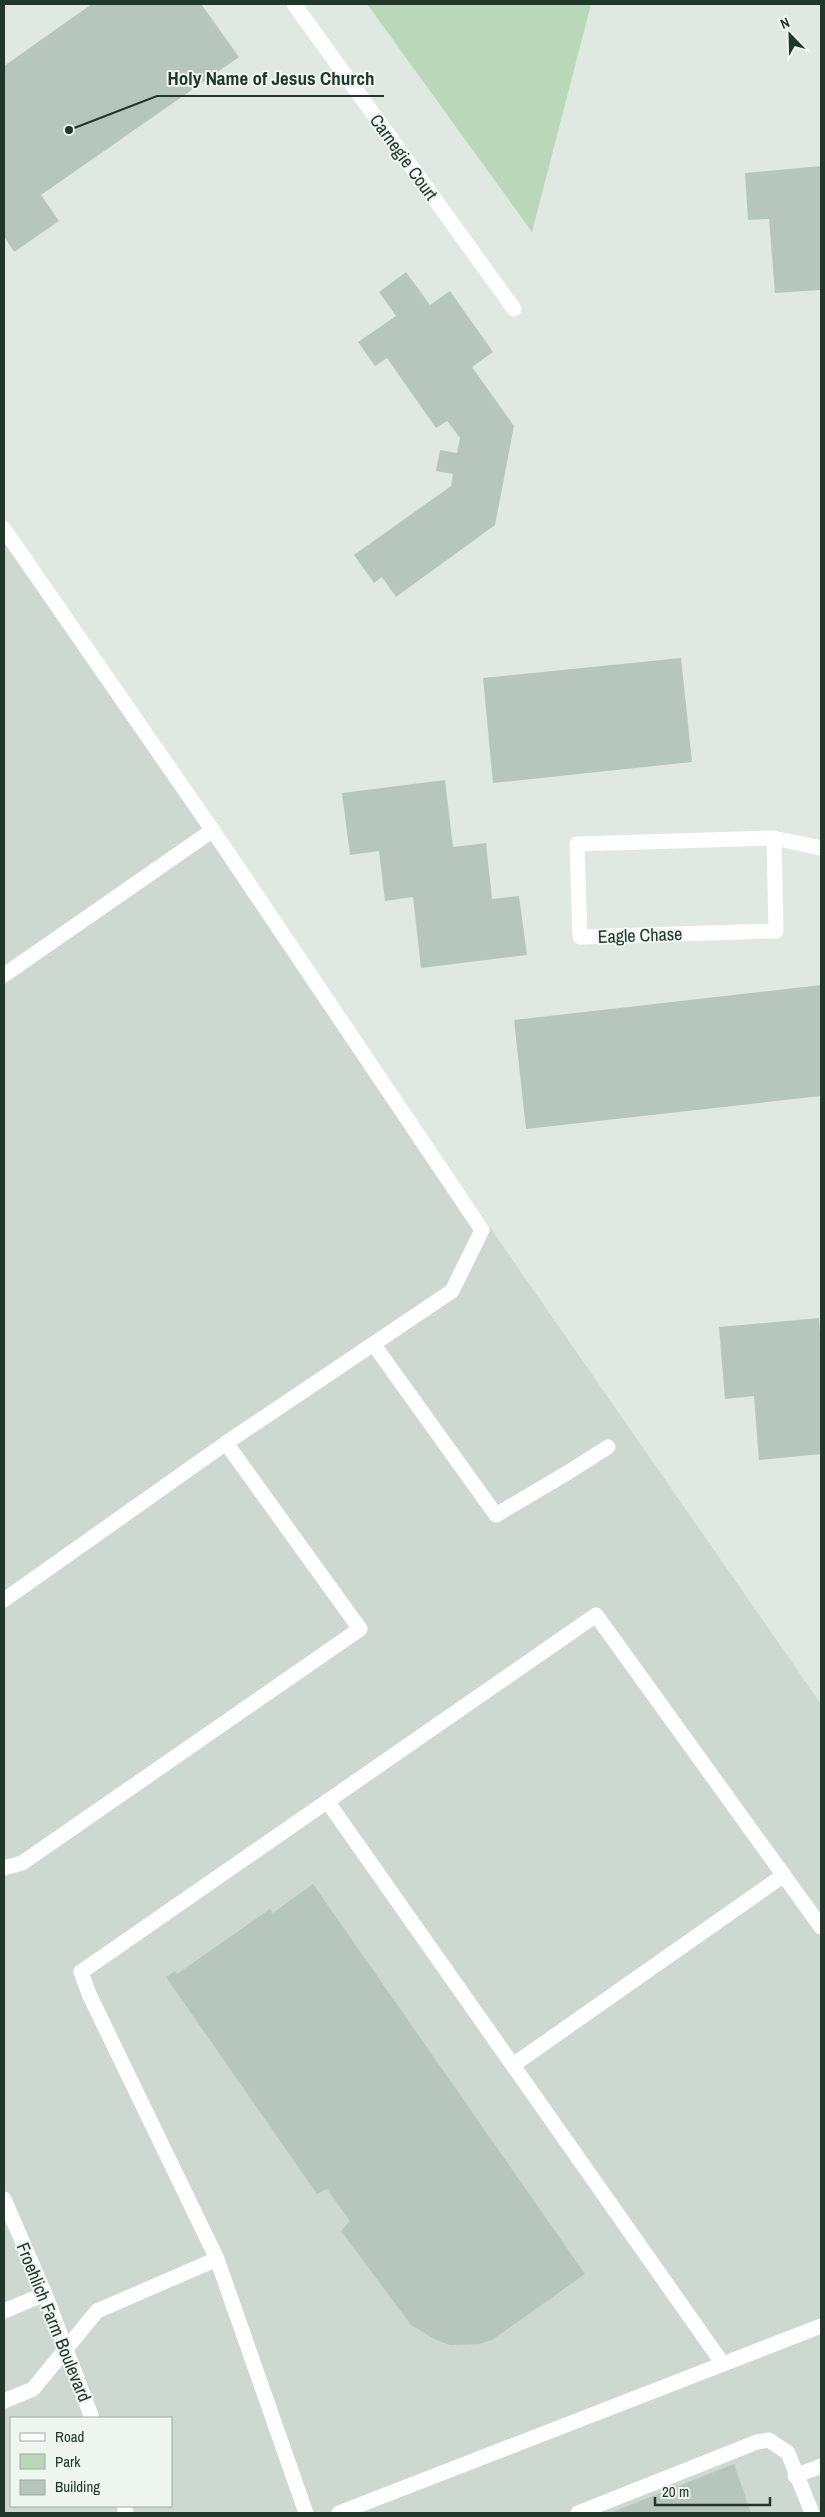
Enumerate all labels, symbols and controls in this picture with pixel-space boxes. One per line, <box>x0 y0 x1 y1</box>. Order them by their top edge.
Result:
north arrow <box>765 10 815 60</box>
text: N <box>778 13 792 33</box>
callout: Holy Name of Jesus Church <box>157 62 384 96</box>
text: Holy Name of Jesus Church <box>168 65 374 91</box>
street label: Carnegie Court <box>364 109 444 205</box>
street label: Eagle Chase <box>597 921 683 949</box>
street label: Froehlich Farm Boulevard <box>11 2239 97 2405</box>
legend <box>10 2417 172 2507</box>
text: Road <box>55 2426 84 2447</box>
text: Park <box>55 2451 81 2472</box>
scale bar <box>655 2474 770 2506</box>
text: Building <box>55 2476 100 2497</box>
text: 20 m <box>662 2481 689 2502</box>

